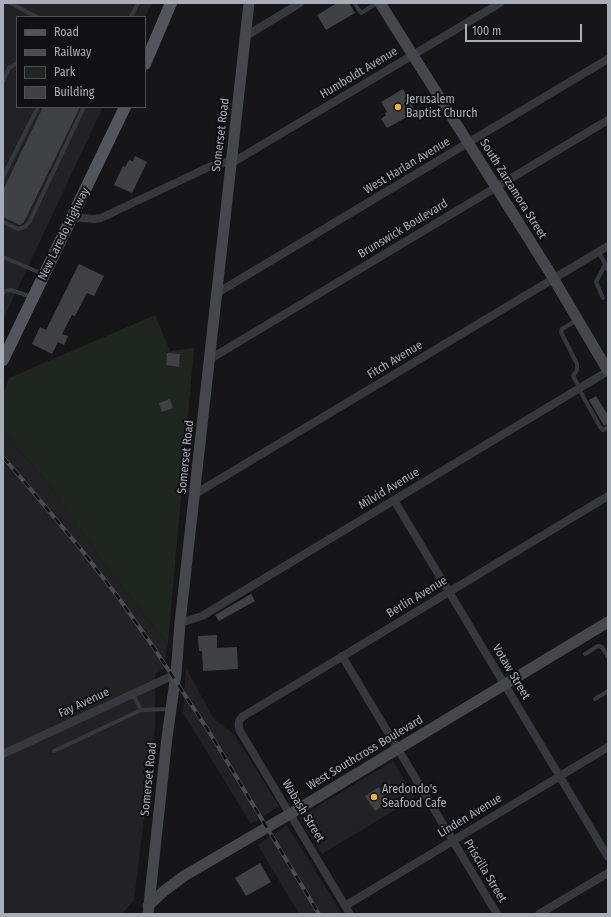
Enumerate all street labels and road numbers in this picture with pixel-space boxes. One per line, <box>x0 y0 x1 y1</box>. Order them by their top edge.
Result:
street label: Humboldt Avenue <box>318 44 400 102</box>
street label: Somerset Road <box>209 97 233 173</box>
street label: West Harlan Avenue <box>361 135 453 197</box>
street label: South Zarzamora Street <box>476 136 550 242</box>
street label: New Laredo Highway <box>35 185 93 283</box>
street label: Brunswick Boulevard <box>355 196 451 262</box>
street label: Fitch Avenue <box>365 338 425 382</box>
street label: Somerset Road <box>175 419 197 495</box>
street label: Milvid Avenue <box>356 465 422 513</box>
street label: Berlin Avenue <box>384 573 450 621</box>
street label: Votaw Street <box>489 642 533 702</box>
street label: Fay Avenue <box>56 685 112 721</box>
street label: West Southcross Boulevard <box>304 713 426 793</box>
street label: Somerset Road <box>138 741 160 817</box>
street label: Wabash Street <box>279 777 327 845</box>
street label: Linden Avenue <box>435 791 505 841</box>
street label: Priscilla Street <box>461 837 509 905</box>

